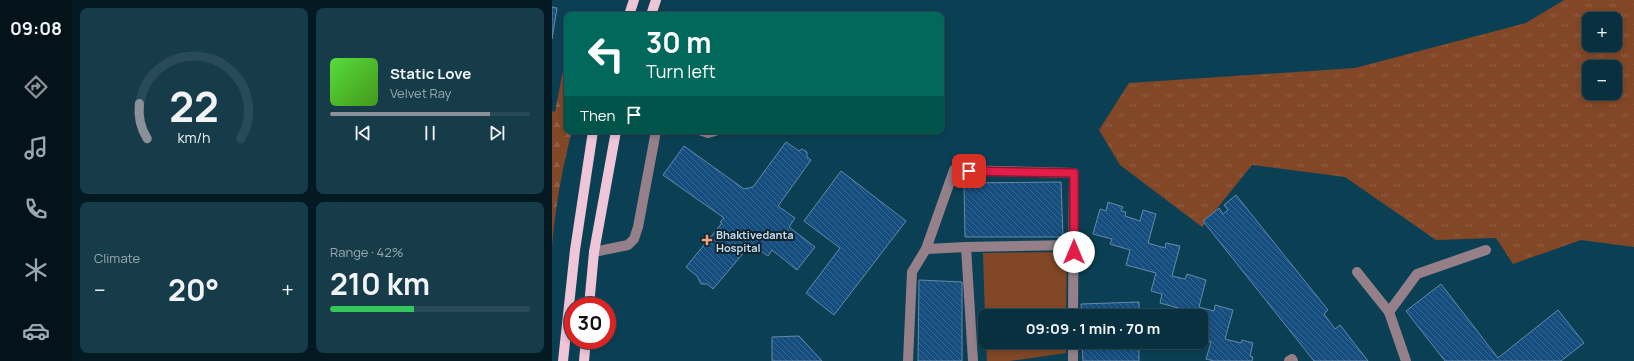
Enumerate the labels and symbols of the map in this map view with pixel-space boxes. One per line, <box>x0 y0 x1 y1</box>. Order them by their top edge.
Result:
pin <box>952 154 986 188</box>
place label: Bhaktivedanta Hospital <box>716 227 794 255</box>
position arrow <box>1053 231 1095 273</box>
marker: Bhaktivedanta Hospital <box>701 234 713 246</box>
speed limit sign: 30 <box>564 297 616 349</box>

